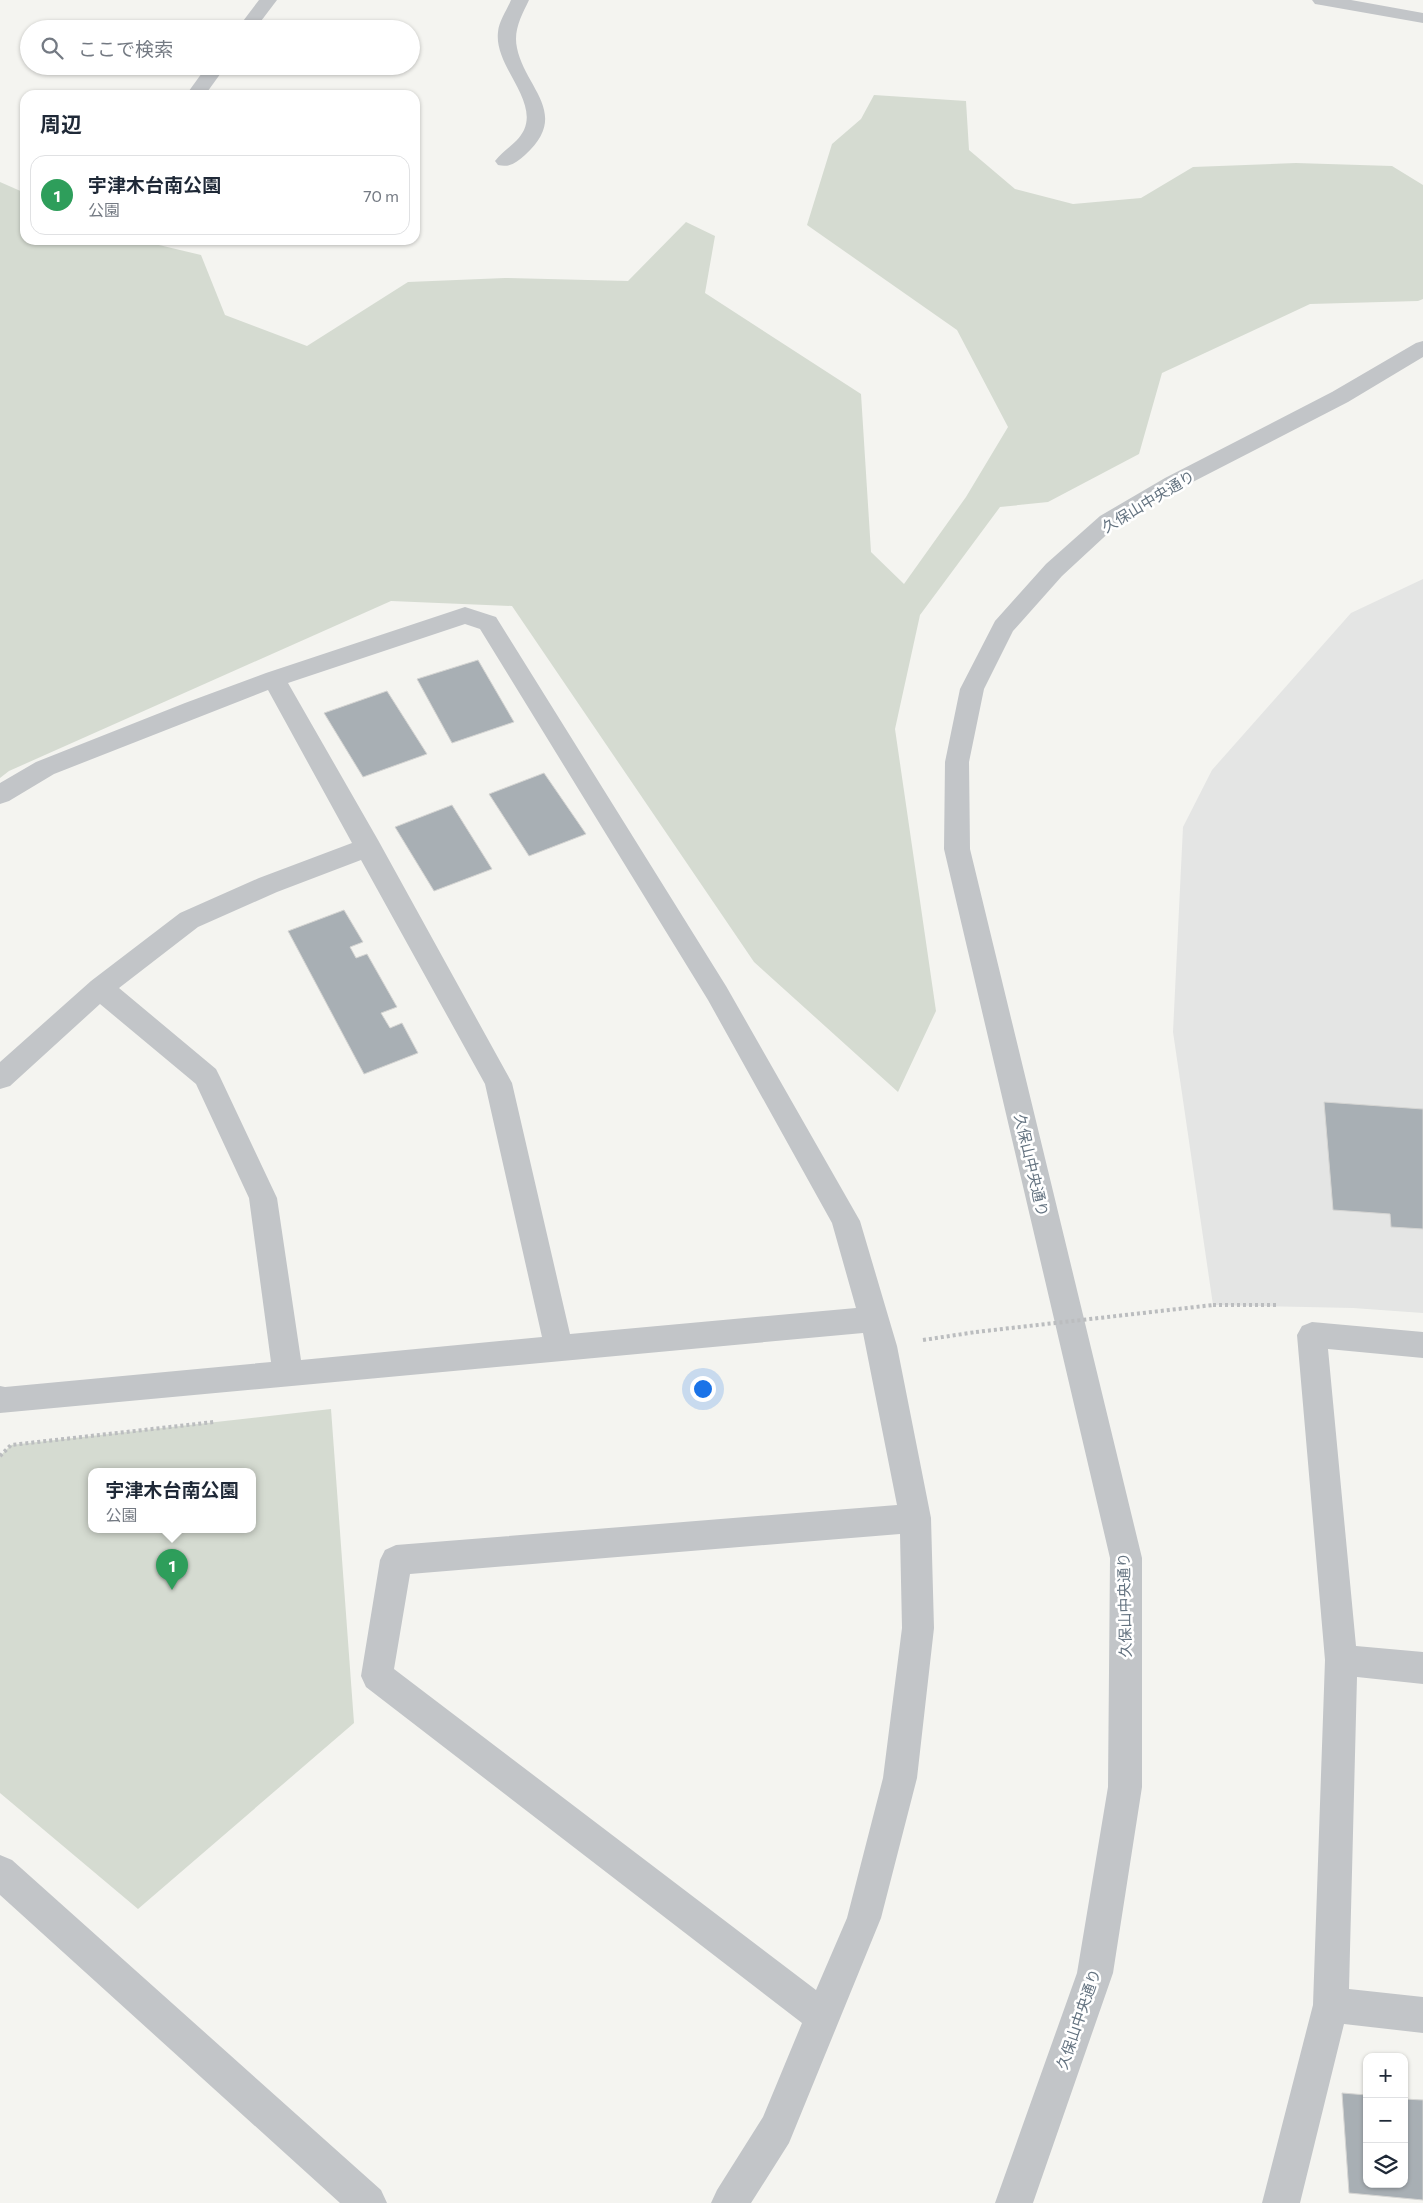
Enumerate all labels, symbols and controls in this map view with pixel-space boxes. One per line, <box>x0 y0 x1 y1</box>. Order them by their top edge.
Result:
search box <box>20 20 420 75</box>
icon: search <box>38 34 66 62</box>
text: ここで検索 <box>78 37 173 60</box>
text: 周辺 <box>40 111 82 136</box>
text: 宇津木台南公園 <box>88 173 221 196</box>
text: 1 <box>53 186 61 205</box>
text: 70 m <box>363 186 399 205</box>
text: 公園 <box>88 200 120 219</box>
street label: 久保山中央通り <box>1098 466 1198 536</box>
street label: 久保山中央通り <box>1011 1112 1053 1218</box>
your location <box>690 1376 716 1402</box>
popup <box>88 1468 256 1533</box>
text: 宇津木台南公園 <box>105 1478 239 1501</box>
text: 公園 <box>105 1505 138 1524</box>
pin: 1 <box>156 1549 188 1590</box>
street label: 久保山中央通り <box>1114 1552 1134 1658</box>
street label: 久保山中央通り <box>1052 1966 1104 2072</box>
map controls <box>1363 2053 1408 2188</box>
button: + <box>1363 2053 1408 2098</box>
button: − <box>1363 2098 1408 2143</box>
button: layers <box>1363 2143 1408 2188</box>

